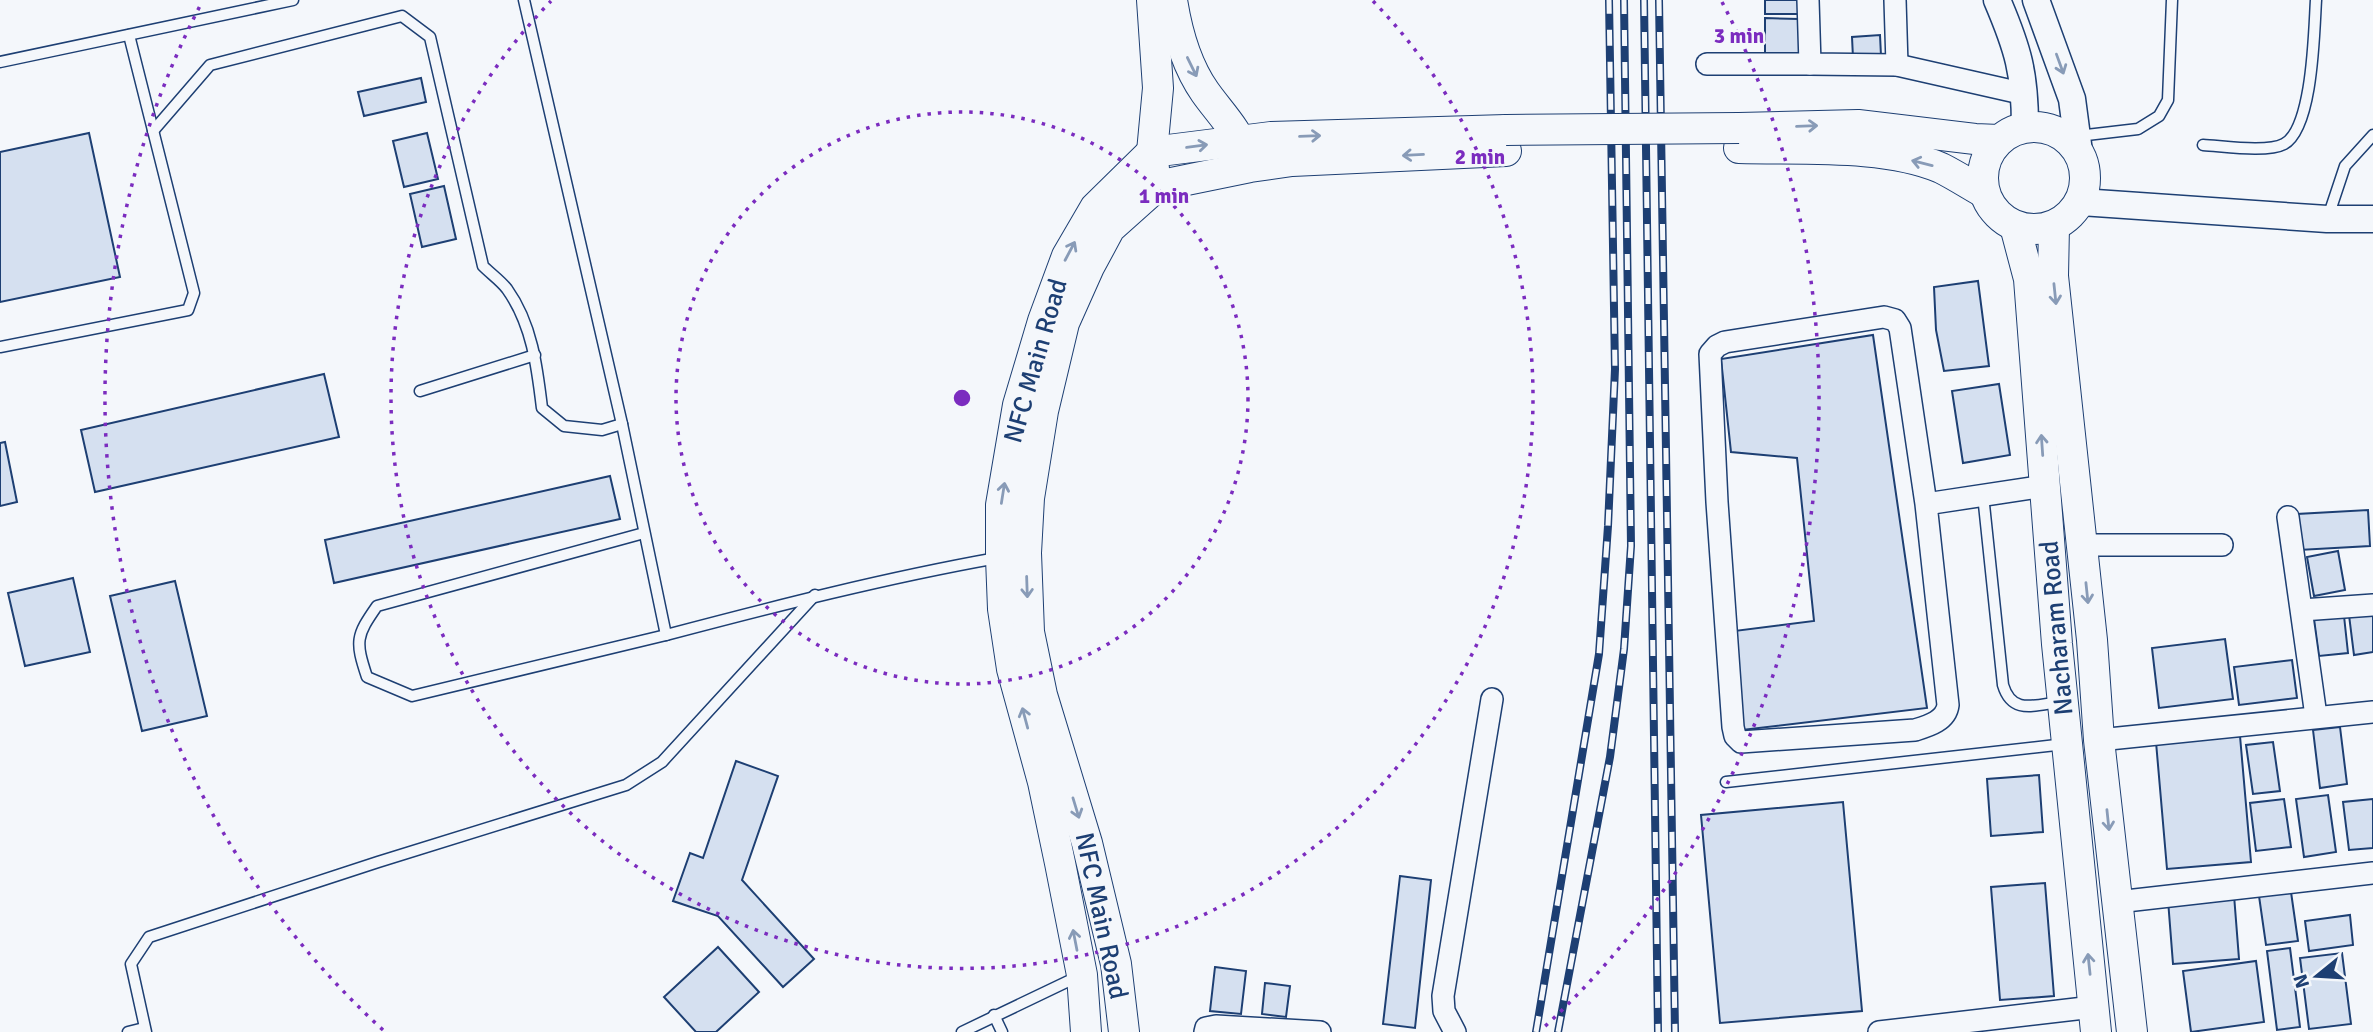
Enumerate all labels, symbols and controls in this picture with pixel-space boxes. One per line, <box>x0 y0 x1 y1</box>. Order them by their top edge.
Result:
text: 3 min <box>1714 23 1764 49</box>
one-way arrow <box>2055 52 2068 74</box>
one-way arrow <box>1185 56 1199 77</box>
one-way arrow <box>1795 120 1818 133</box>
one-way arrow <box>1298 130 1321 143</box>
one-way arrow <box>1185 139 1208 152</box>
text: 2 min <box>1455 144 1505 170</box>
one-way arrow <box>1402 149 1425 162</box>
one-way arrow <box>1911 156 1933 169</box>
text: 1 min <box>1139 183 1189 209</box>
one-way arrow <box>1063 242 1077 262</box>
street label: NFC Main Road <box>997 275 1075 447</box>
one-way arrow <box>2049 282 2062 305</box>
centre of rings <box>950 386 974 410</box>
one-way arrow <box>2035 434 2048 457</box>
one-way arrow <box>997 482 1010 505</box>
street label: Nacharam Road <box>2033 539 2081 717</box>
one-way arrow <box>1020 575 1033 598</box>
one-way arrow <box>2080 582 2093 604</box>
one-way arrow <box>1018 707 1031 729</box>
one-way arrow <box>1071 797 1084 819</box>
one-way arrow <box>2102 808 2115 831</box>
street label: NFC Main Road <box>1068 830 1134 1002</box>
one-way arrow <box>1067 929 1081 952</box>
north arrow <box>2282 941 2352 1011</box>
one-way arrow <box>2082 953 2095 976</box>
text: N <box>2288 971 2315 991</box>

